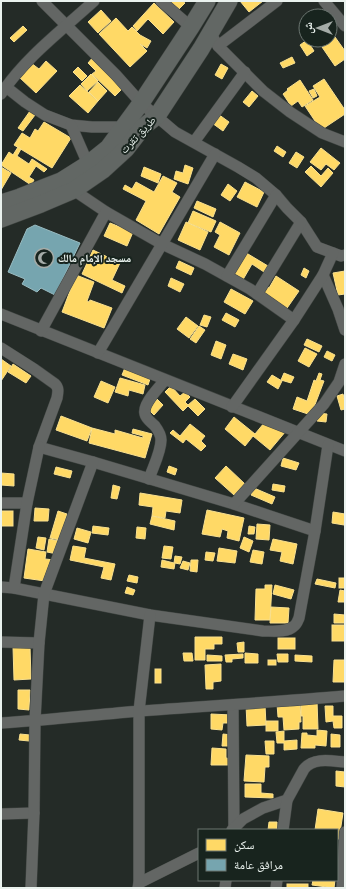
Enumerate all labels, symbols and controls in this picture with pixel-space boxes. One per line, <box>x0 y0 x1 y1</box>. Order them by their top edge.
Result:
north arrow <box>298 8 338 48</box>
text: ش <box>302 22 316 34</box>
street label: طريق تقرت <box>117 114 159 156</box>
mosque icon: مسجد الإمام مالك <box>33 247 55 269</box>
place label: مسجد الإمام مالك <box>58 252 131 266</box>
legend <box>198 829 338 881</box>
text: سكن <box>234 838 255 852</box>
text: مرافق عامة <box>234 858 283 872</box>

